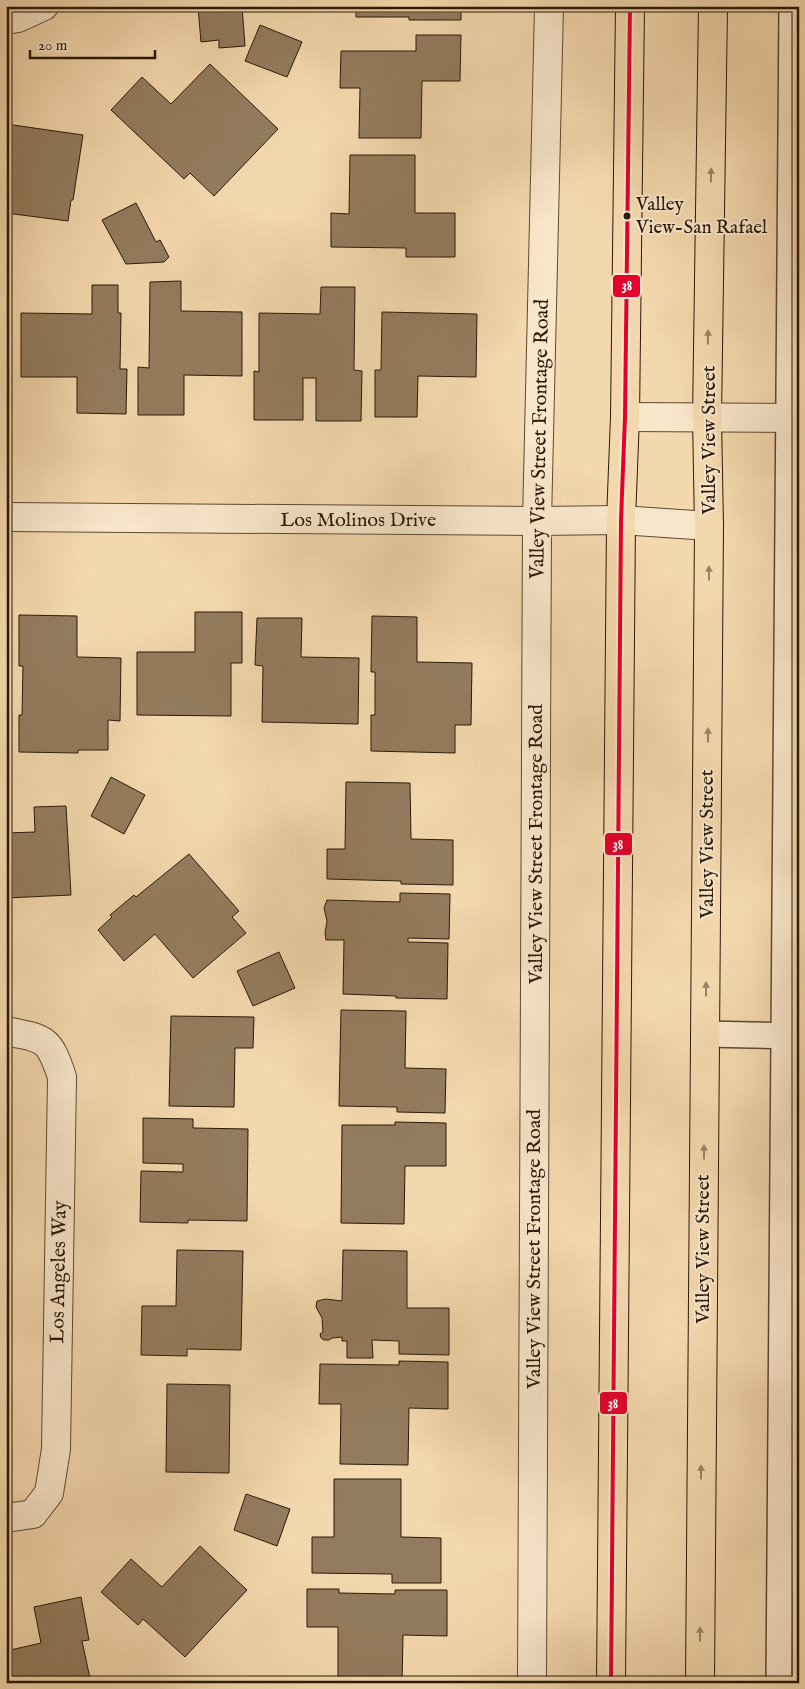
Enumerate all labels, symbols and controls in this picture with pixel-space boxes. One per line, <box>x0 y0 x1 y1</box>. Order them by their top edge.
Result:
scale bar <box>30 28 155 60</box>
text: 20 m <box>38 36 68 55</box>
one-way arrow <box>707 166 715 182</box>
place label: Valley View-San Rafael <box>635 193 768 240</box>
marker: Valley View-San Rafael <box>622 211 632 221</box>
line badge: 38 <box>612 274 641 298</box>
text: 38 <box>622 277 633 295</box>
street label: Valley View Street Frontage Road <box>525 298 555 580</box>
one-way arrow <box>705 329 713 345</box>
street label: Valley View Street <box>697 365 722 516</box>
street label: Los Molinos Drive <box>280 508 436 533</box>
one-way arrow <box>705 564 713 580</box>
street label: Valley View Street Frontage Road <box>524 704 549 985</box>
one-way arrow <box>704 727 712 743</box>
street label: Valley View Street <box>695 769 720 920</box>
line badge: 38 <box>604 832 633 856</box>
text: 38 <box>613 836 624 854</box>
one-way arrow <box>702 981 710 997</box>
street label: Valley View Street Frontage Road <box>522 1109 547 1390</box>
one-way arrow <box>700 1143 708 1159</box>
street label: Valley View Street <box>691 1174 716 1325</box>
street label: Los Angeles Way <box>45 1200 73 1344</box>
line badge: 38 <box>599 1391 628 1415</box>
text: 38 <box>608 1395 619 1413</box>
one-way arrow <box>698 1463 706 1479</box>
one-way arrow <box>696 1626 704 1642</box>

